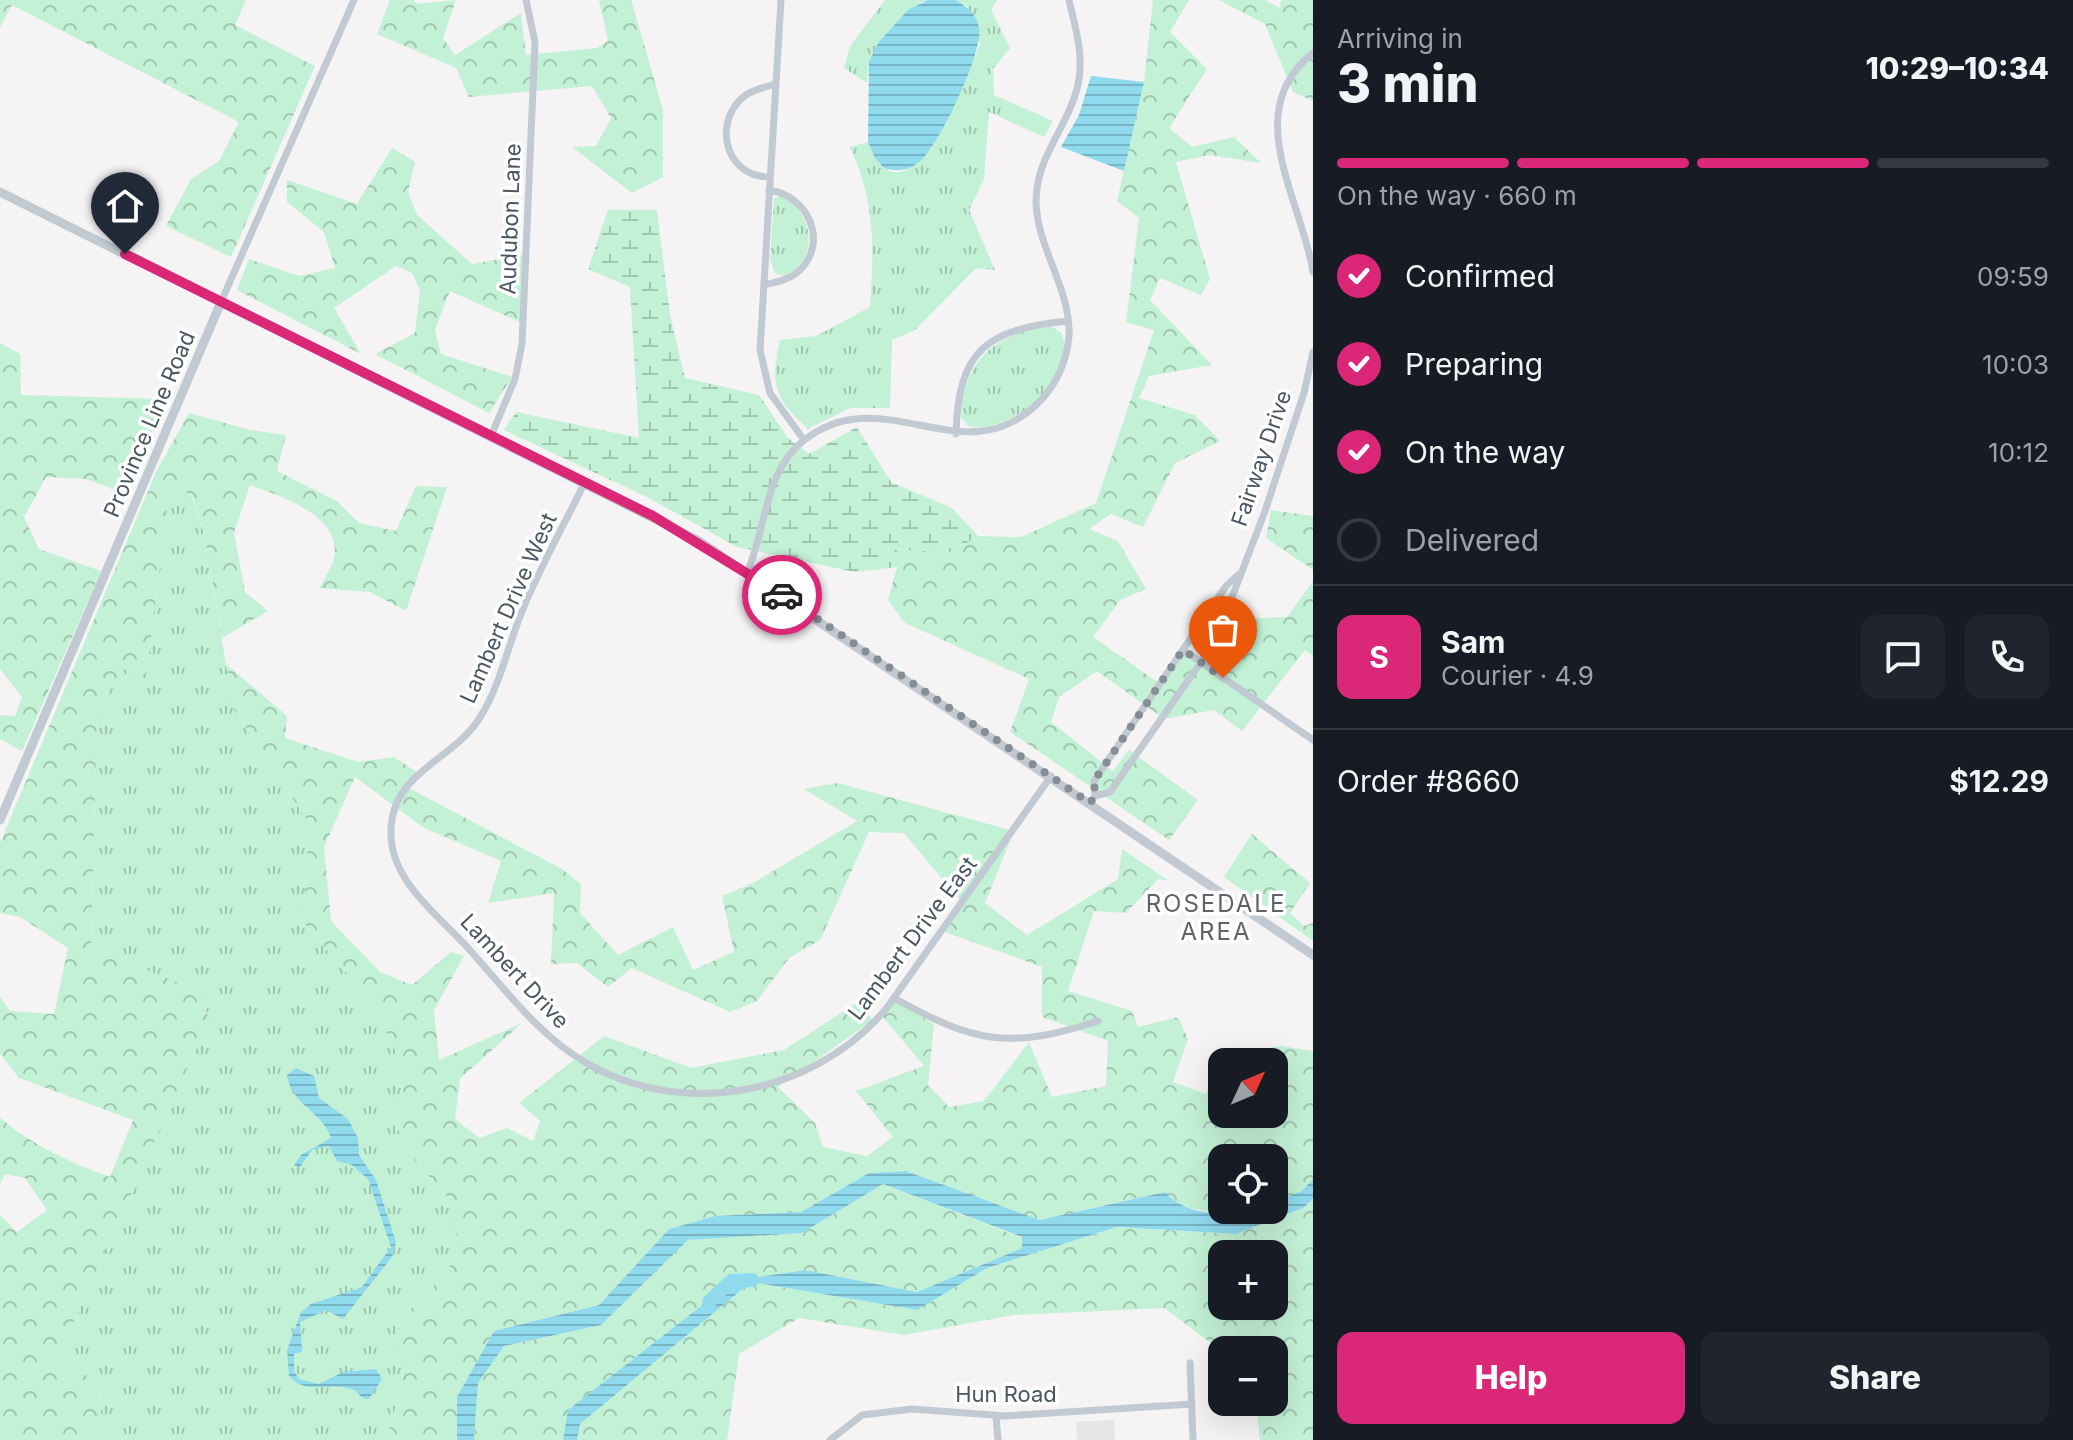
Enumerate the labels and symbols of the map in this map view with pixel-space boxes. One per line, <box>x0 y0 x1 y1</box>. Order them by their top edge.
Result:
street label: Audubon Lane <box>494 143 526 295</box>
pin <box>91 172 159 254</box>
street label: Province Line Road <box>98 327 200 521</box>
street label: Fairway Drive <box>1226 387 1296 529</box>
street label: Lambert Drive West <box>454 509 562 707</box>
courier <box>742 555 822 635</box>
pin <box>1189 596 1257 678</box>
street label: Lambert Drive East <box>842 851 982 1025</box>
district label: ROSEDALE AREA <box>1146 889 1286 946</box>
street label: Lambert Drive <box>455 908 575 1034</box>
north arrow <box>1208 1048 1288 1128</box>
street label: Hun Road <box>955 1381 1057 1407</box>

